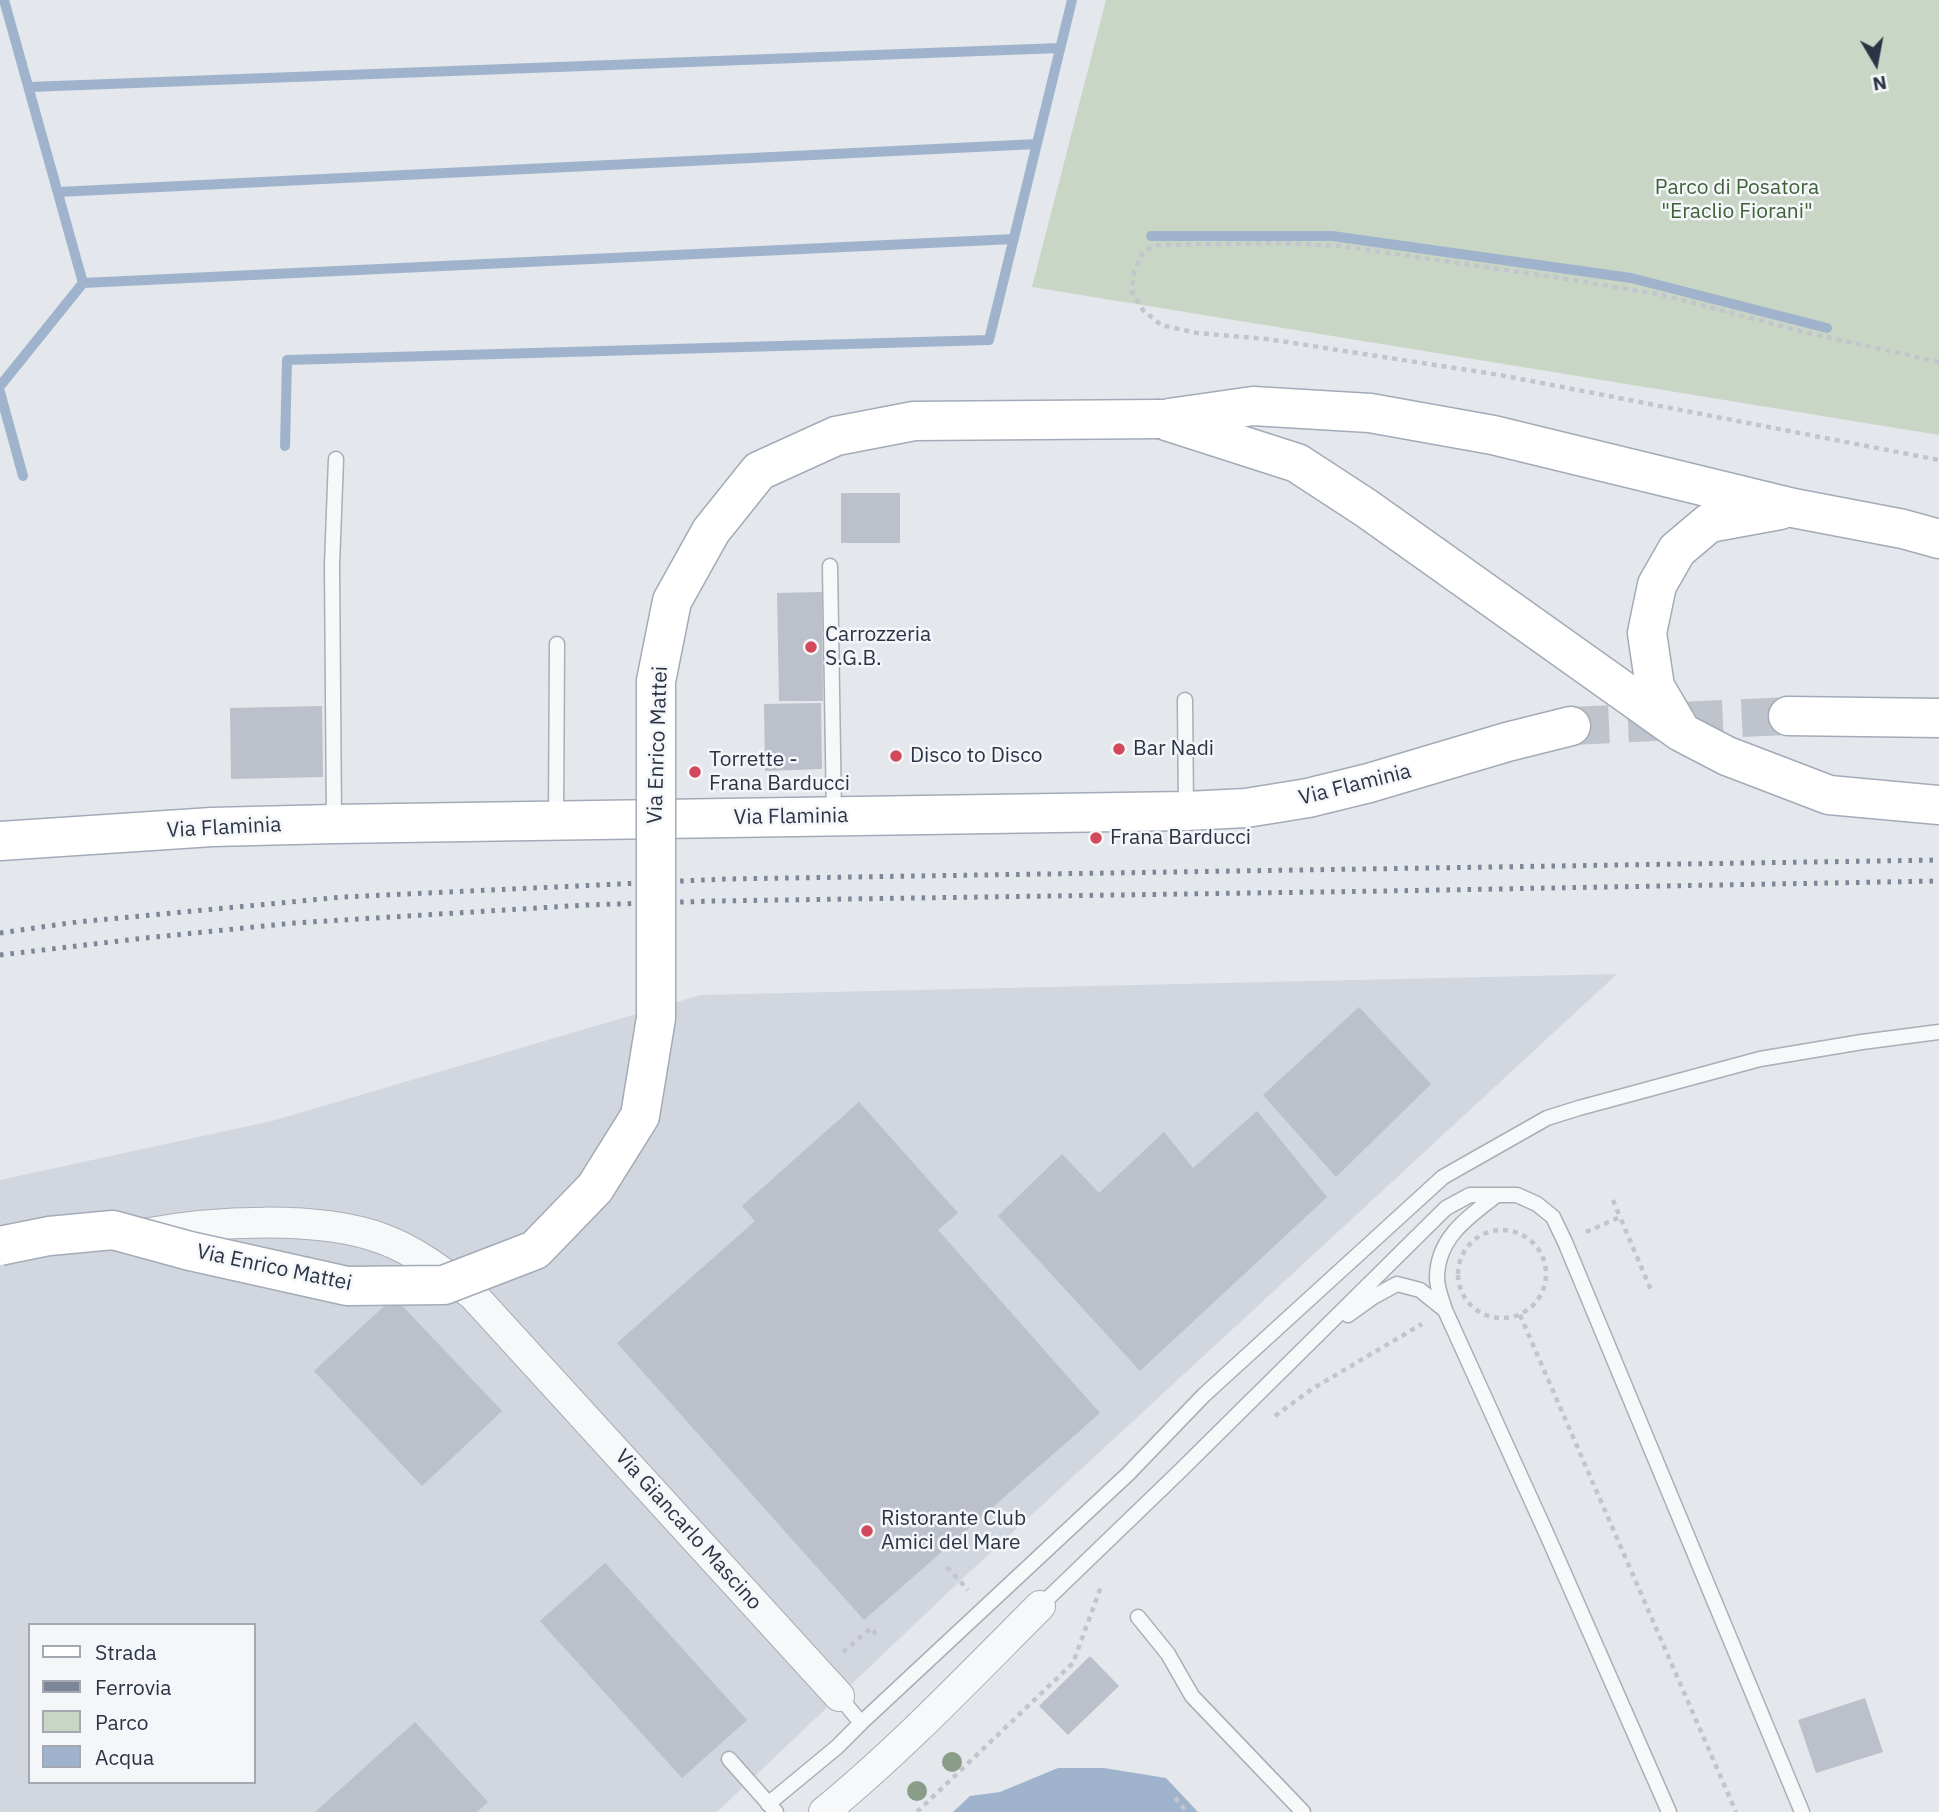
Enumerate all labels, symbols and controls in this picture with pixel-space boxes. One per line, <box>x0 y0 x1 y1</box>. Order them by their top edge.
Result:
north arrow <box>1841 28 1911 98</box>
text: N <box>1871 71 1889 97</box>
park label: Parco di Posatora "Eraclio Fiorani" <box>1655 175 1819 225</box>
place label: Carrozzeria S.G.B. <box>825 622 931 672</box>
marker: Carrozzeria S.G.B. <box>803 639 819 655</box>
street label: Via Enrico Mattei <box>643 666 673 824</box>
place label: Bar Nadi <box>1133 736 1214 762</box>
marker: Bar Nadi <box>1111 741 1127 757</box>
place label: Disco to Disco <box>910 743 1042 769</box>
place label: Torrette - Frana Barducci <box>709 747 850 797</box>
marker: Disco to Disco <box>888 748 904 764</box>
street label: Via Flaminia <box>1296 759 1414 811</box>
marker: Torrette - Frana Barducci <box>687 764 703 780</box>
street label: Via Flaminia <box>733 803 849 831</box>
street label: Via Flaminia <box>166 812 282 844</box>
place label: Frana Barducci <box>1110 825 1251 851</box>
marker: Frana Barducci <box>1088 830 1104 846</box>
street label: Via Enrico Mattei <box>194 1239 354 1297</box>
street label: Via Giancarlo Mascino <box>609 1445 767 1615</box>
place label: Ristorante Club Amici del Mare <box>881 1506 1026 1556</box>
marker: Ristorante Club Amici del Mare <box>859 1523 875 1539</box>
legend <box>28 1623 256 1784</box>
text: Strada <box>95 1638 157 1666</box>
text: Ferrovia <box>95 1673 171 1701</box>
text: Parco <box>95 1708 149 1736</box>
text: Acqua <box>95 1743 154 1771</box>

